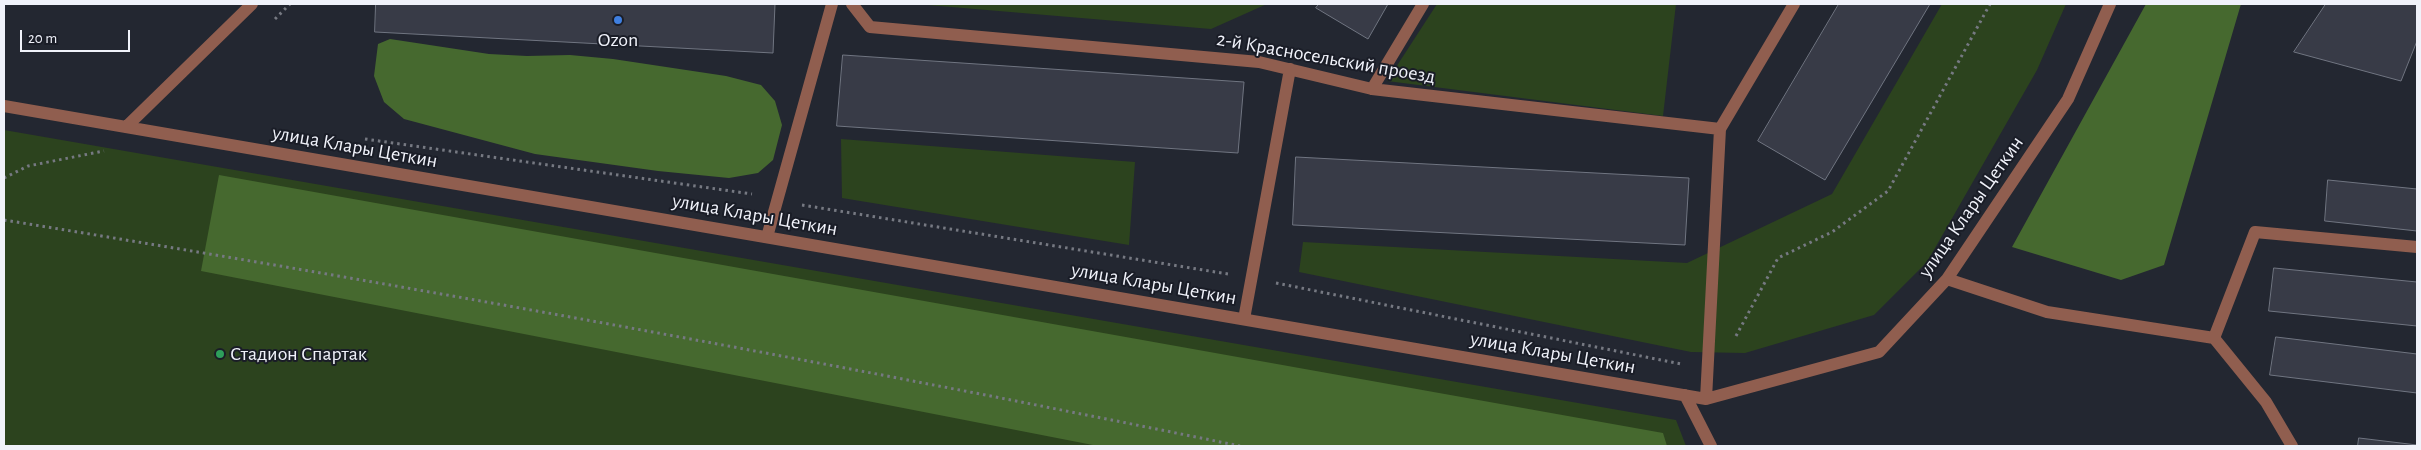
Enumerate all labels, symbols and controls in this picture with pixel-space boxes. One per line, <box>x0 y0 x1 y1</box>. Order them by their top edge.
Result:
marker: Ozon <box>612 14 624 26</box>
scale bar <box>22 20 132 52</box>
street label: 2-й Красносельский проезд <box>1215 27 1437 89</box>
place label: Ozon <box>598 28 638 52</box>
text: 20 m <box>28 31 57 46</box>
street label: улица Клары Цеткин <box>271 121 439 173</box>
street label: улица Клары Цеткин <box>1913 132 2029 282</box>
street label: улица Клары Цеткин <box>671 189 839 241</box>
street label: улица Клары Цеткин <box>1070 258 1238 310</box>
street label: улица Клары Цеткин <box>1469 327 1637 379</box>
place label: Стадион Спартак <box>230 342 367 366</box>
marker: Стадион Спартак <box>214 348 226 360</box>

